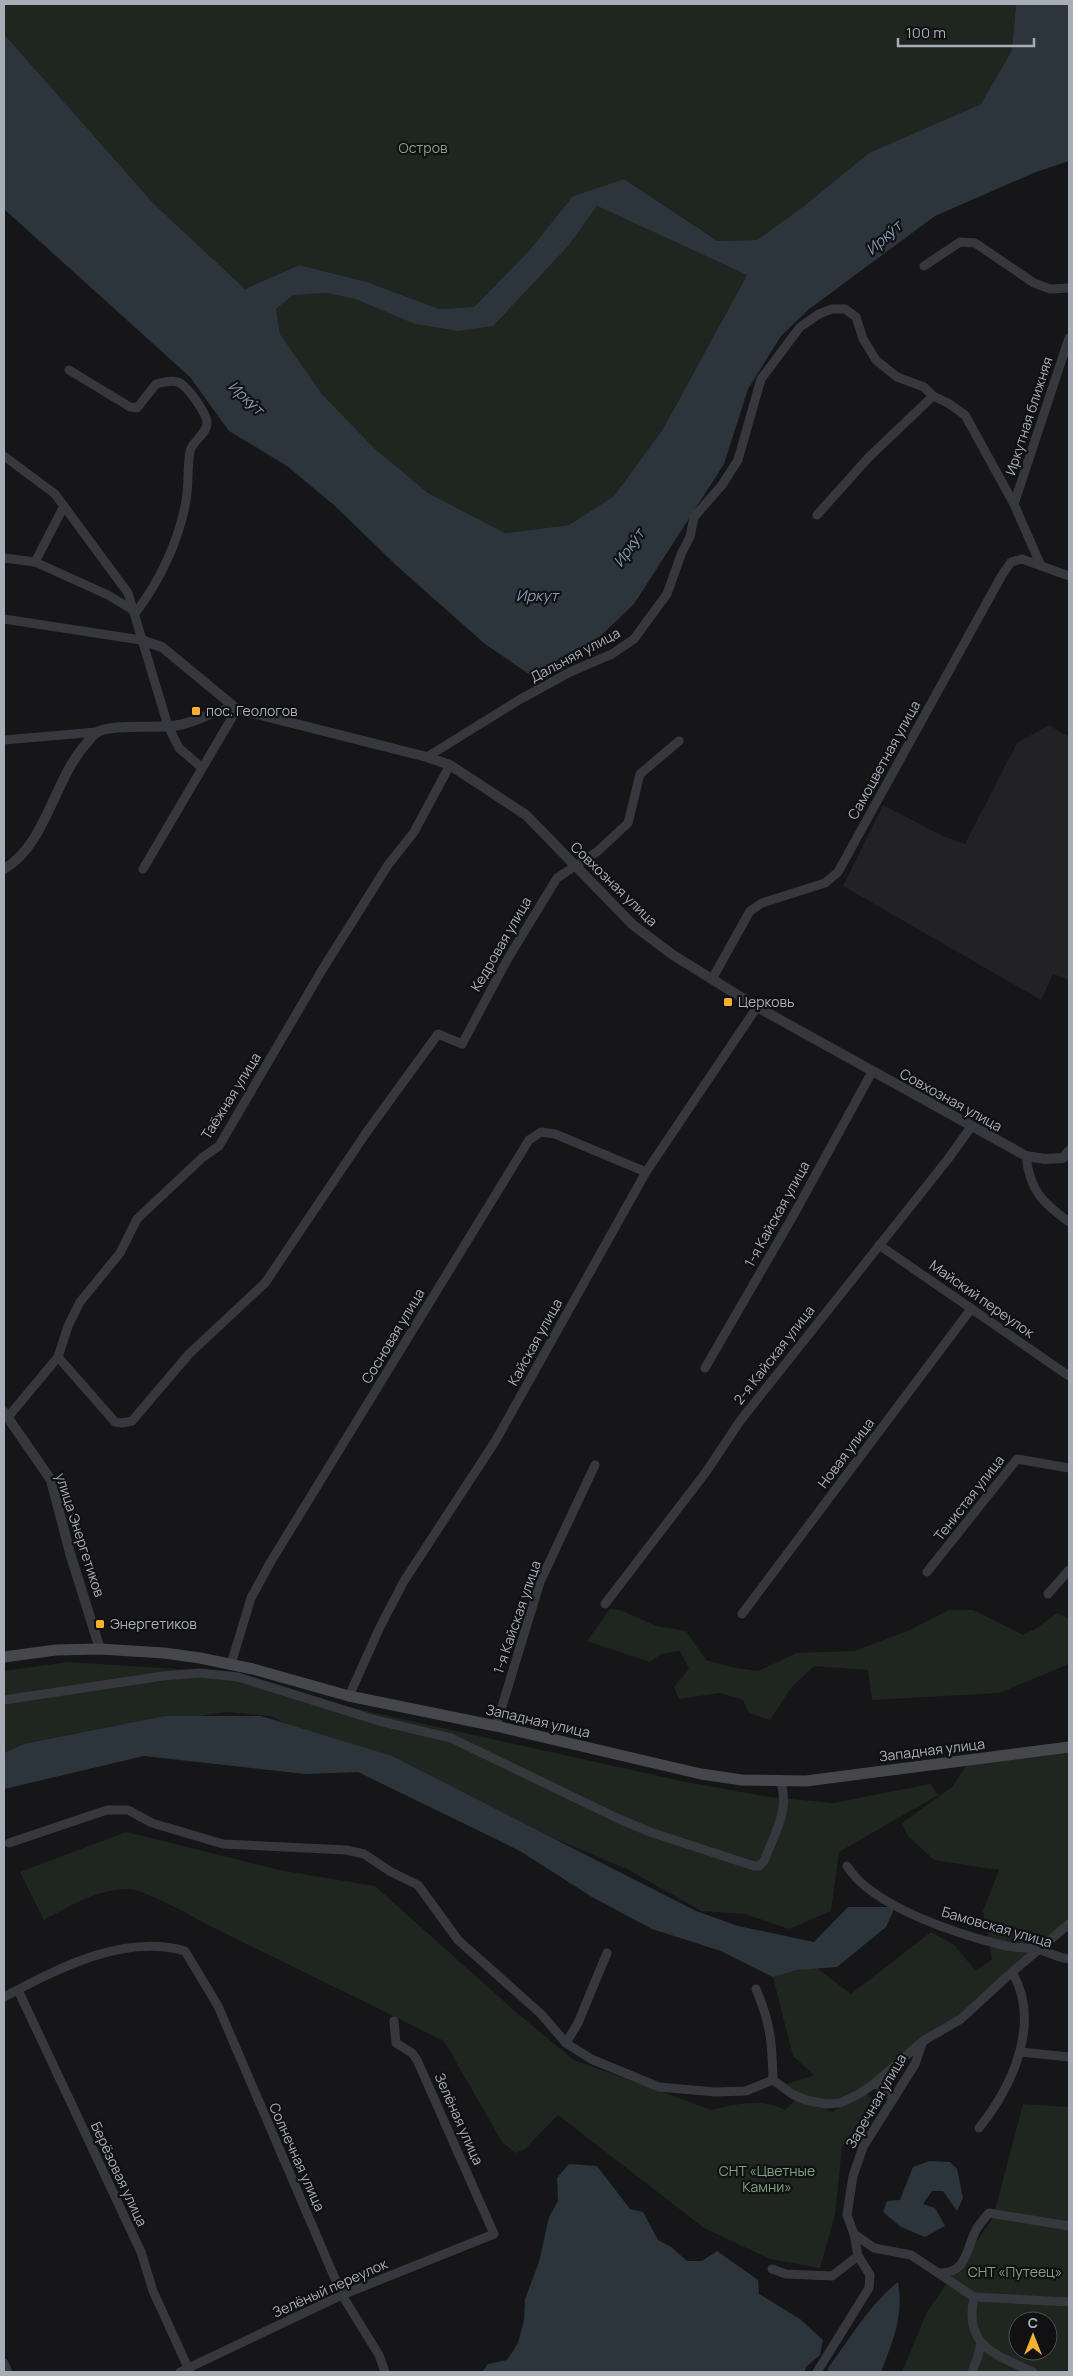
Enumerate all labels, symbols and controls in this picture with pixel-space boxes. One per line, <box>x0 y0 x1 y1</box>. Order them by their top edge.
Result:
scale bar <box>898 15 1034 47</box>
text: 100 m <box>906 22 946 43</box>
park label: Остров <box>399 138 448 157</box>
water label: Ирку́т <box>861 214 908 259</box>
street label: Иркутная ближняя <box>1000 354 1057 478</box>
water label: Ирку́т <box>224 376 271 421</box>
water label: Ирку́т <box>608 523 651 571</box>
water label: Иркут <box>516 585 560 606</box>
street label: Дальняя улица <box>526 623 623 686</box>
street label: Самоцветная улица <box>843 697 924 823</box>
place label: пос. Геологов <box>206 701 298 720</box>
marker: пос. Геологов <box>190 705 202 717</box>
street label: Совхозная улица <box>567 837 662 930</box>
street label: Кедровая улица <box>466 893 535 995</box>
place label: Церковь <box>738 992 795 1011</box>
marker: Церковь <box>722 996 734 1008</box>
street label: Таёжная улица <box>196 1049 265 1143</box>
street label: Совхозная улица <box>897 1064 1006 1136</box>
street label: 1-я Кайская улица <box>740 1157 814 1270</box>
street label: Майский переулок <box>926 1255 1039 1342</box>
street label: Сосновая улица <box>357 1285 429 1387</box>
street label: Кайская улица <box>503 1295 566 1389</box>
street label: 2-я Кайская улица <box>729 1301 818 1408</box>
street label: Новая улица <box>813 1414 878 1492</box>
street label: Тенистая улица <box>929 1451 1008 1545</box>
street label: улица Энергетиков <box>51 1470 110 1600</box>
street label: 1-я Кайская улица <box>488 1558 545 1676</box>
place label: Энергетиков <box>110 1614 197 1633</box>
marker: Энергетиков <box>94 1618 106 1630</box>
street label: Западная улица <box>484 1699 592 1742</box>
street label: Западная улица <box>878 1734 986 1765</box>
street label: Бамовская улица <box>940 1902 1055 1951</box>
street label: Заречная улица <box>841 2050 910 2152</box>
street label: Зелёная улица <box>431 2070 488 2168</box>
street label: Солнечная улица <box>265 2100 330 2214</box>
street label: Берёзовая улица <box>87 2118 152 2229</box>
park label: СНТ «Цветные Камни» <box>719 2161 815 2196</box>
street label: Зелёный переулок <box>269 2253 391 2321</box>
park label: СНТ «Путеец» <box>968 2262 1062 2281</box>
north arrow <box>1008 2311 1058 2361</box>
text: С <box>1028 2313 1038 2332</box>

